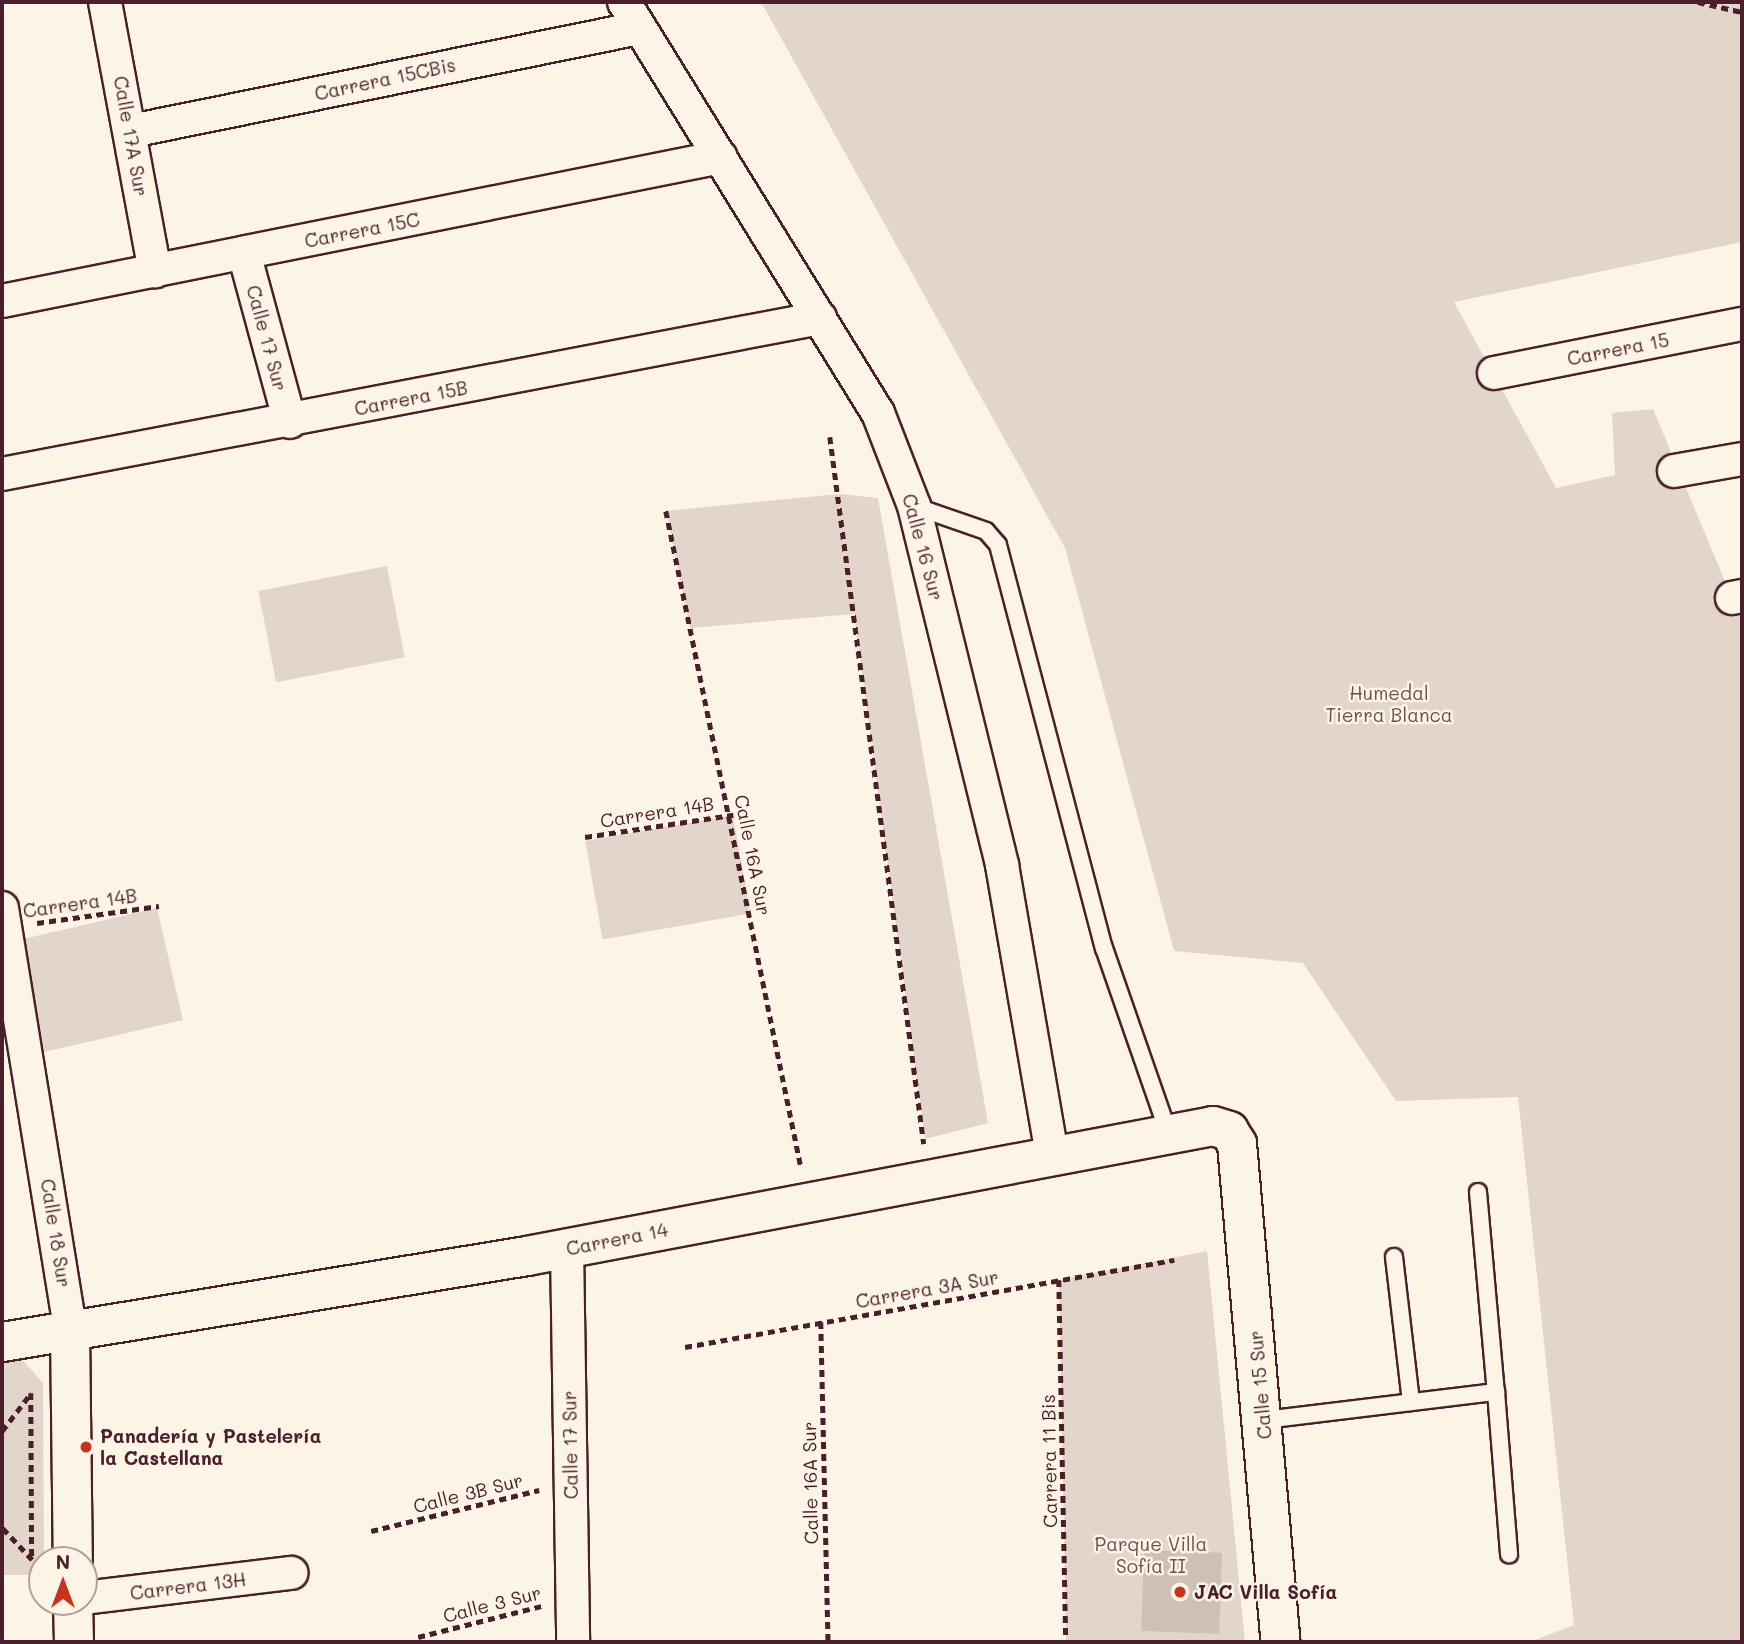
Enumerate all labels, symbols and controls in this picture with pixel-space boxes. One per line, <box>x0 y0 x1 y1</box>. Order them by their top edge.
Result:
street label: Carrera 15CBis <box>312 53 458 105</box>
street label: Calle 17A Sur <box>109 74 153 198</box>
street label: Carrera 15C <box>302 208 422 252</box>
street label: Calle 17 Sur <box>242 283 292 393</box>
street label: Carrera 15 <box>1565 328 1671 370</box>
street label: Carrera 15B <box>352 376 470 420</box>
street label: Calle 16 Sur <box>898 491 948 603</box>
park label: Humedal Tierra Blanca <box>1325 682 1453 726</box>
street label: Carrera 14B <box>598 792 716 832</box>
street label: Calle 16A Sur <box>730 793 776 917</box>
street label: Carrera 14B <box>21 884 139 922</box>
street label: Calle 18 Sur <box>36 1177 76 1289</box>
street label: Carrera 14 <box>564 1218 670 1260</box>
street label: Carrera 3A Sur <box>854 1265 1000 1313</box>
street label: Calle 15 Sur <box>1244 1330 1276 1440</box>
street label: Calle 17 Sur <box>558 1391 582 1499</box>
street label: Carrera 11 Bis <box>1036 1394 1062 1528</box>
street label: Calle 16A Sur <box>798 1422 822 1544</box>
place label: Panadería y Pastelería la Castellana <box>100 1425 321 1469</box>
marker: Panadería y Pastelería la Castellana <box>78 1439 94 1455</box>
street label: Calle 3B Sur <box>411 1468 525 1518</box>
park label: Parque Villa Sofía II <box>1095 1533 1207 1577</box>
north arrow <box>28 1546 98 1616</box>
text: N <box>56 1549 70 1574</box>
street label: Carrera 13H <box>129 1568 247 1604</box>
street label: Calle 3 Sur <box>440 1581 544 1627</box>
place label: JAC Villa Sofía <box>1194 1581 1337 1603</box>
marker: JAC Villa Sofía <box>1172 1584 1188 1600</box>

